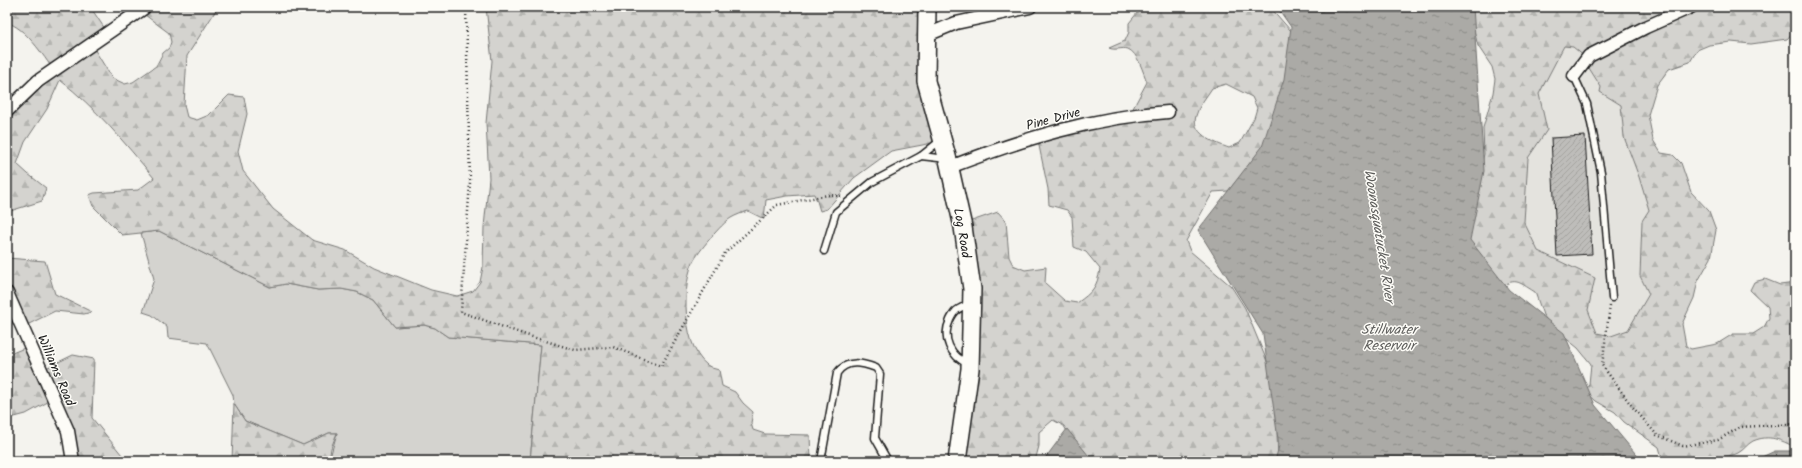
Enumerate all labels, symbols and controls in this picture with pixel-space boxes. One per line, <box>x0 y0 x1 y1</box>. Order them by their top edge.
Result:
street label: Pine Drive <box>1024 102 1083 137</box>
water label: Woonasquatucket River <box>1358 168 1401 307</box>
street label: Log Road <box>947 207 976 260</box>
water label: Stillwater Reservoir <box>1361 319 1420 357</box>
street label: Williams Road <box>31 332 80 410</box>

